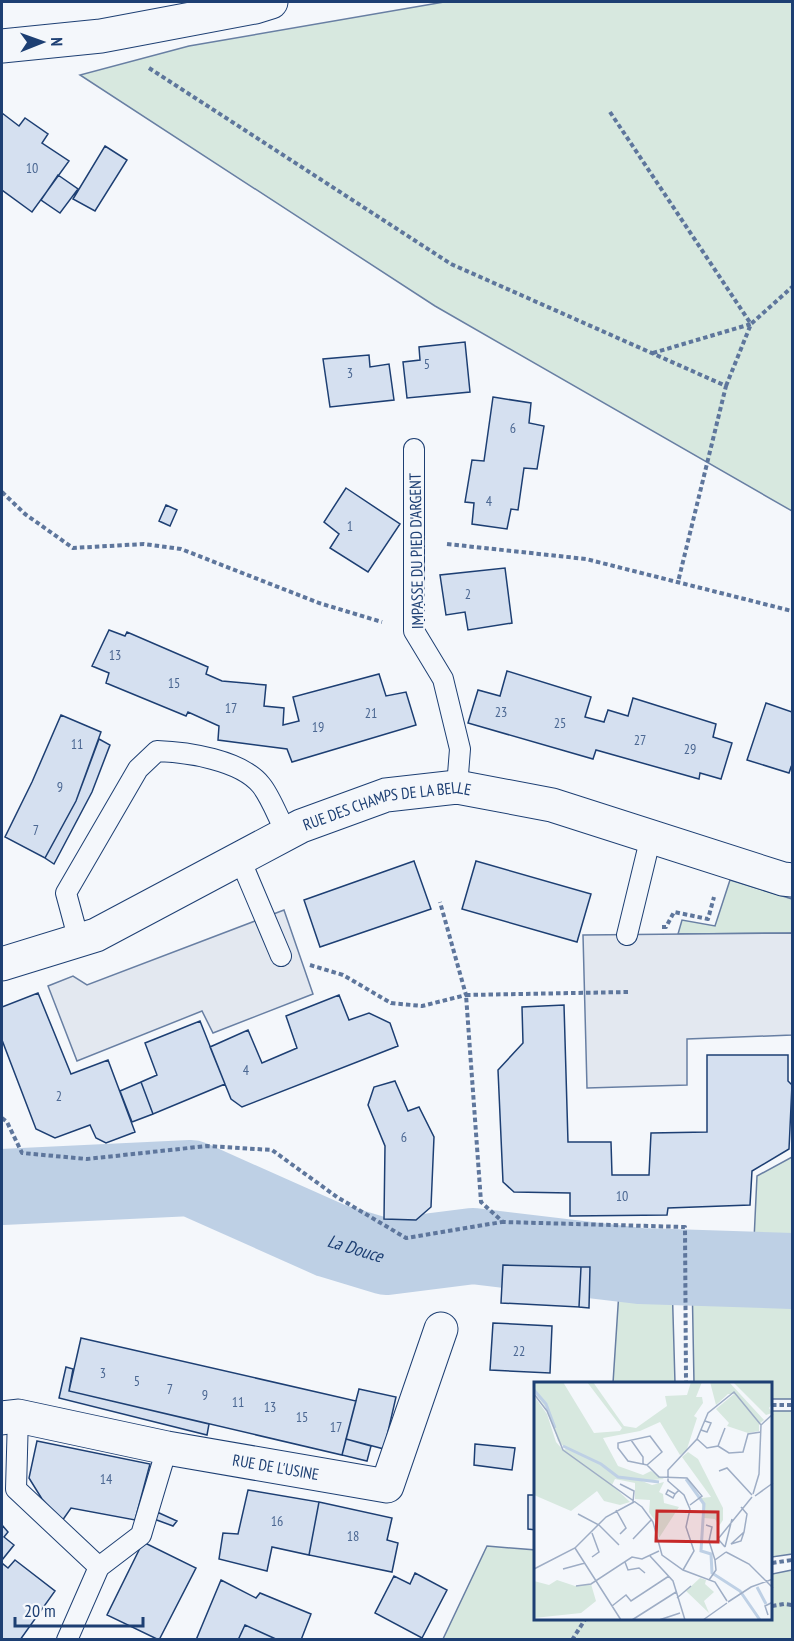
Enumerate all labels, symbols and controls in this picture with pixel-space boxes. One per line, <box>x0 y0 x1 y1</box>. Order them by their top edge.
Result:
north arrow <box>12 12 72 72</box>
text: N <box>47 37 67 46</box>
house number: 10 <box>26 159 38 177</box>
house number: 5 <box>424 355 430 373</box>
house number: 3 <box>347 364 353 382</box>
house number: 6 <box>510 419 516 437</box>
street label: IMPASSE DU PIED D'ARGENT <box>405 473 427 629</box>
house number: 4 <box>486 492 493 510</box>
house number: 1 <box>347 517 353 535</box>
house number: 2 <box>465 585 471 603</box>
house number: 13 <box>109 646 121 664</box>
house number: 15 <box>168 674 180 692</box>
house number: 17 <box>225 699 237 717</box>
house number: 23 <box>495 703 507 721</box>
house number: 21 <box>365 704 377 722</box>
house number: 25 <box>554 714 566 732</box>
house number: 19 <box>312 718 324 736</box>
house number: 27 <box>634 731 646 749</box>
house number: 11 <box>71 735 83 753</box>
house number: 29 <box>684 740 696 758</box>
street label: RUE DES CHAMPS DE LA BELLE <box>300 777 473 834</box>
house number: 9 <box>57 778 63 796</box>
house number: 7 <box>33 821 39 839</box>
house number: 4 <box>243 1061 250 1079</box>
house number: 2 <box>56 1087 62 1105</box>
house number: 6 <box>401 1128 407 1146</box>
house number: 10 <box>616 1187 628 1205</box>
water label: La Douce <box>325 1228 387 1267</box>
house number: 22 <box>513 1342 525 1360</box>
house number: 3 <box>100 1364 106 1382</box>
house number: 5 <box>134 1372 140 1390</box>
house number: 7 <box>167 1380 173 1398</box>
inset map <box>534 1382 773 1620</box>
house number: 9 <box>202 1386 208 1404</box>
house number: 11 <box>232 1393 244 1411</box>
house number: 13 <box>264 1398 276 1416</box>
house number: 15 <box>296 1408 308 1426</box>
house number: 17 <box>330 1418 342 1436</box>
street label: RUE DE L'USINE <box>231 1450 321 1484</box>
house number: 14 <box>100 1470 113 1488</box>
house number: 16 <box>271 1512 283 1530</box>
house number: 18 <box>347 1527 359 1545</box>
scale bar <box>15 1590 142 1628</box>
text: 20 m <box>24 1599 56 1622</box>

